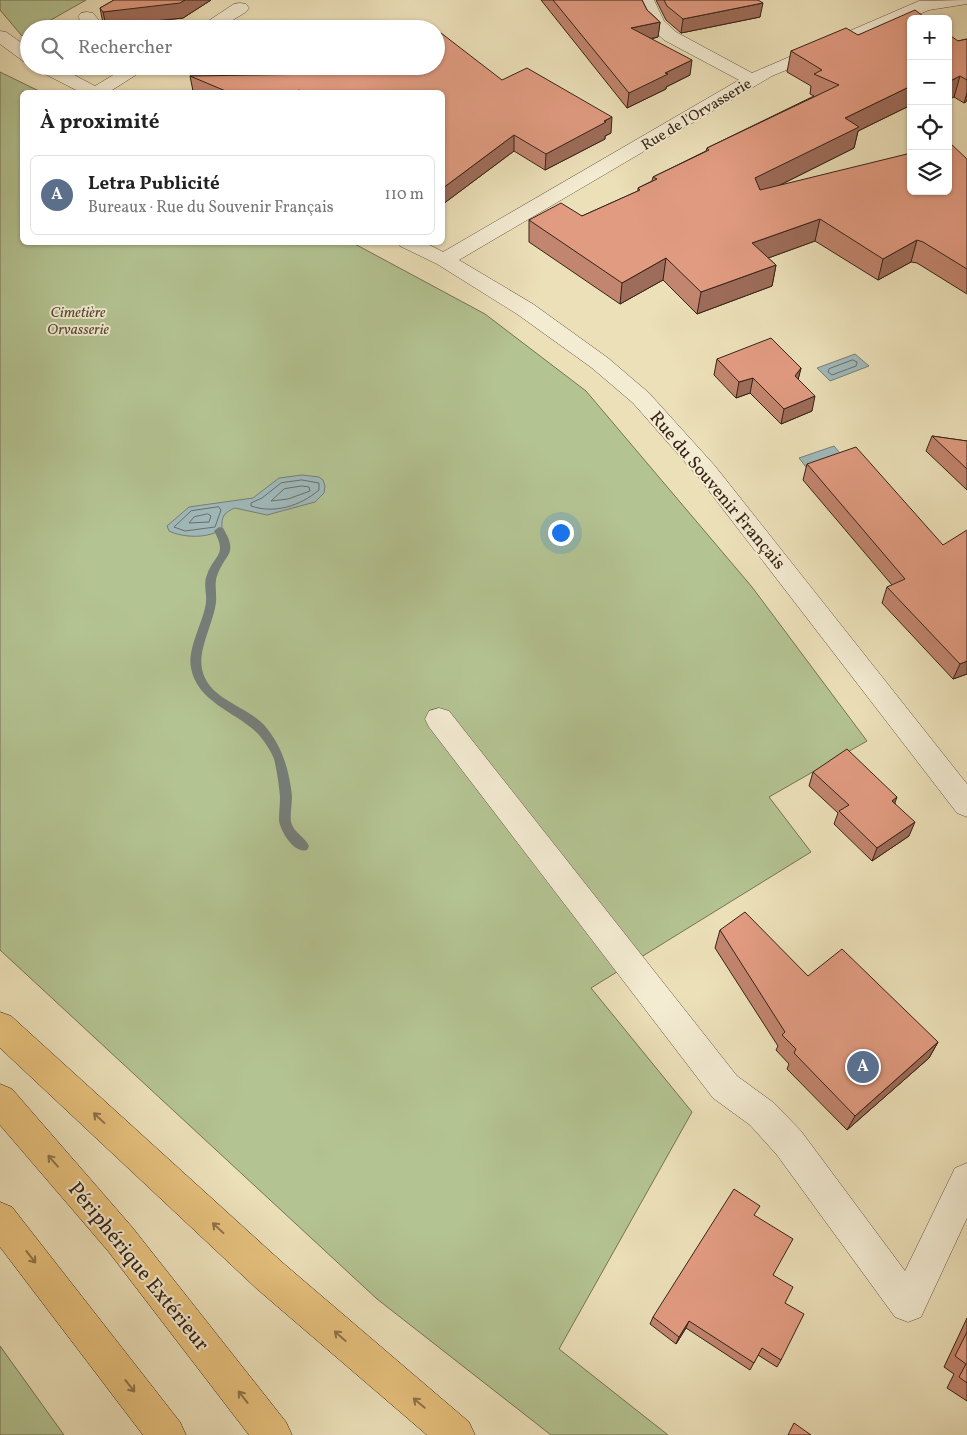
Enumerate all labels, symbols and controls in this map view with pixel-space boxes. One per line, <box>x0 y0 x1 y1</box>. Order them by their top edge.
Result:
map controls <box>907 15 952 195</box>
button: + <box>907 15 952 60</box>
search box <box>20 20 445 75</box>
icon: search <box>38 34 66 62</box>
text: Rechercher <box>78 35 172 61</box>
button: − <box>907 60 952 105</box>
street label: Rue de l'Orvasserie <box>638 74 756 157</box>
button: locate <box>907 105 952 150</box>
text: À proximité <box>40 108 159 137</box>
button: layers <box>907 150 952 195</box>
text: Letra Publicité <box>88 171 220 197</box>
text: A <box>51 184 63 206</box>
text: 110 m <box>385 184 424 206</box>
text: Bureaux · Rue du Souvenir Français <box>88 197 334 219</box>
park label: Cimetière Orvasserie <box>47 303 109 341</box>
street label: Rue du Souvenir Français <box>643 406 791 576</box>
your location <box>548 520 574 546</box>
pin: A <box>847 1048 879 1086</box>
one-way arrow <box>92 1112 105 1124</box>
one-way arrow <box>48 1155 59 1168</box>
street label: Périphérique Extérieur <box>60 1176 215 1358</box>
one-way arrow <box>212 1222 225 1234</box>
one-way arrow <box>25 1250 36 1263</box>
one-way arrow <box>334 1331 347 1342</box>
one-way arrow <box>124 1379 135 1392</box>
one-way arrow <box>238 1390 249 1403</box>
one-way arrow <box>413 1398 426 1409</box>

